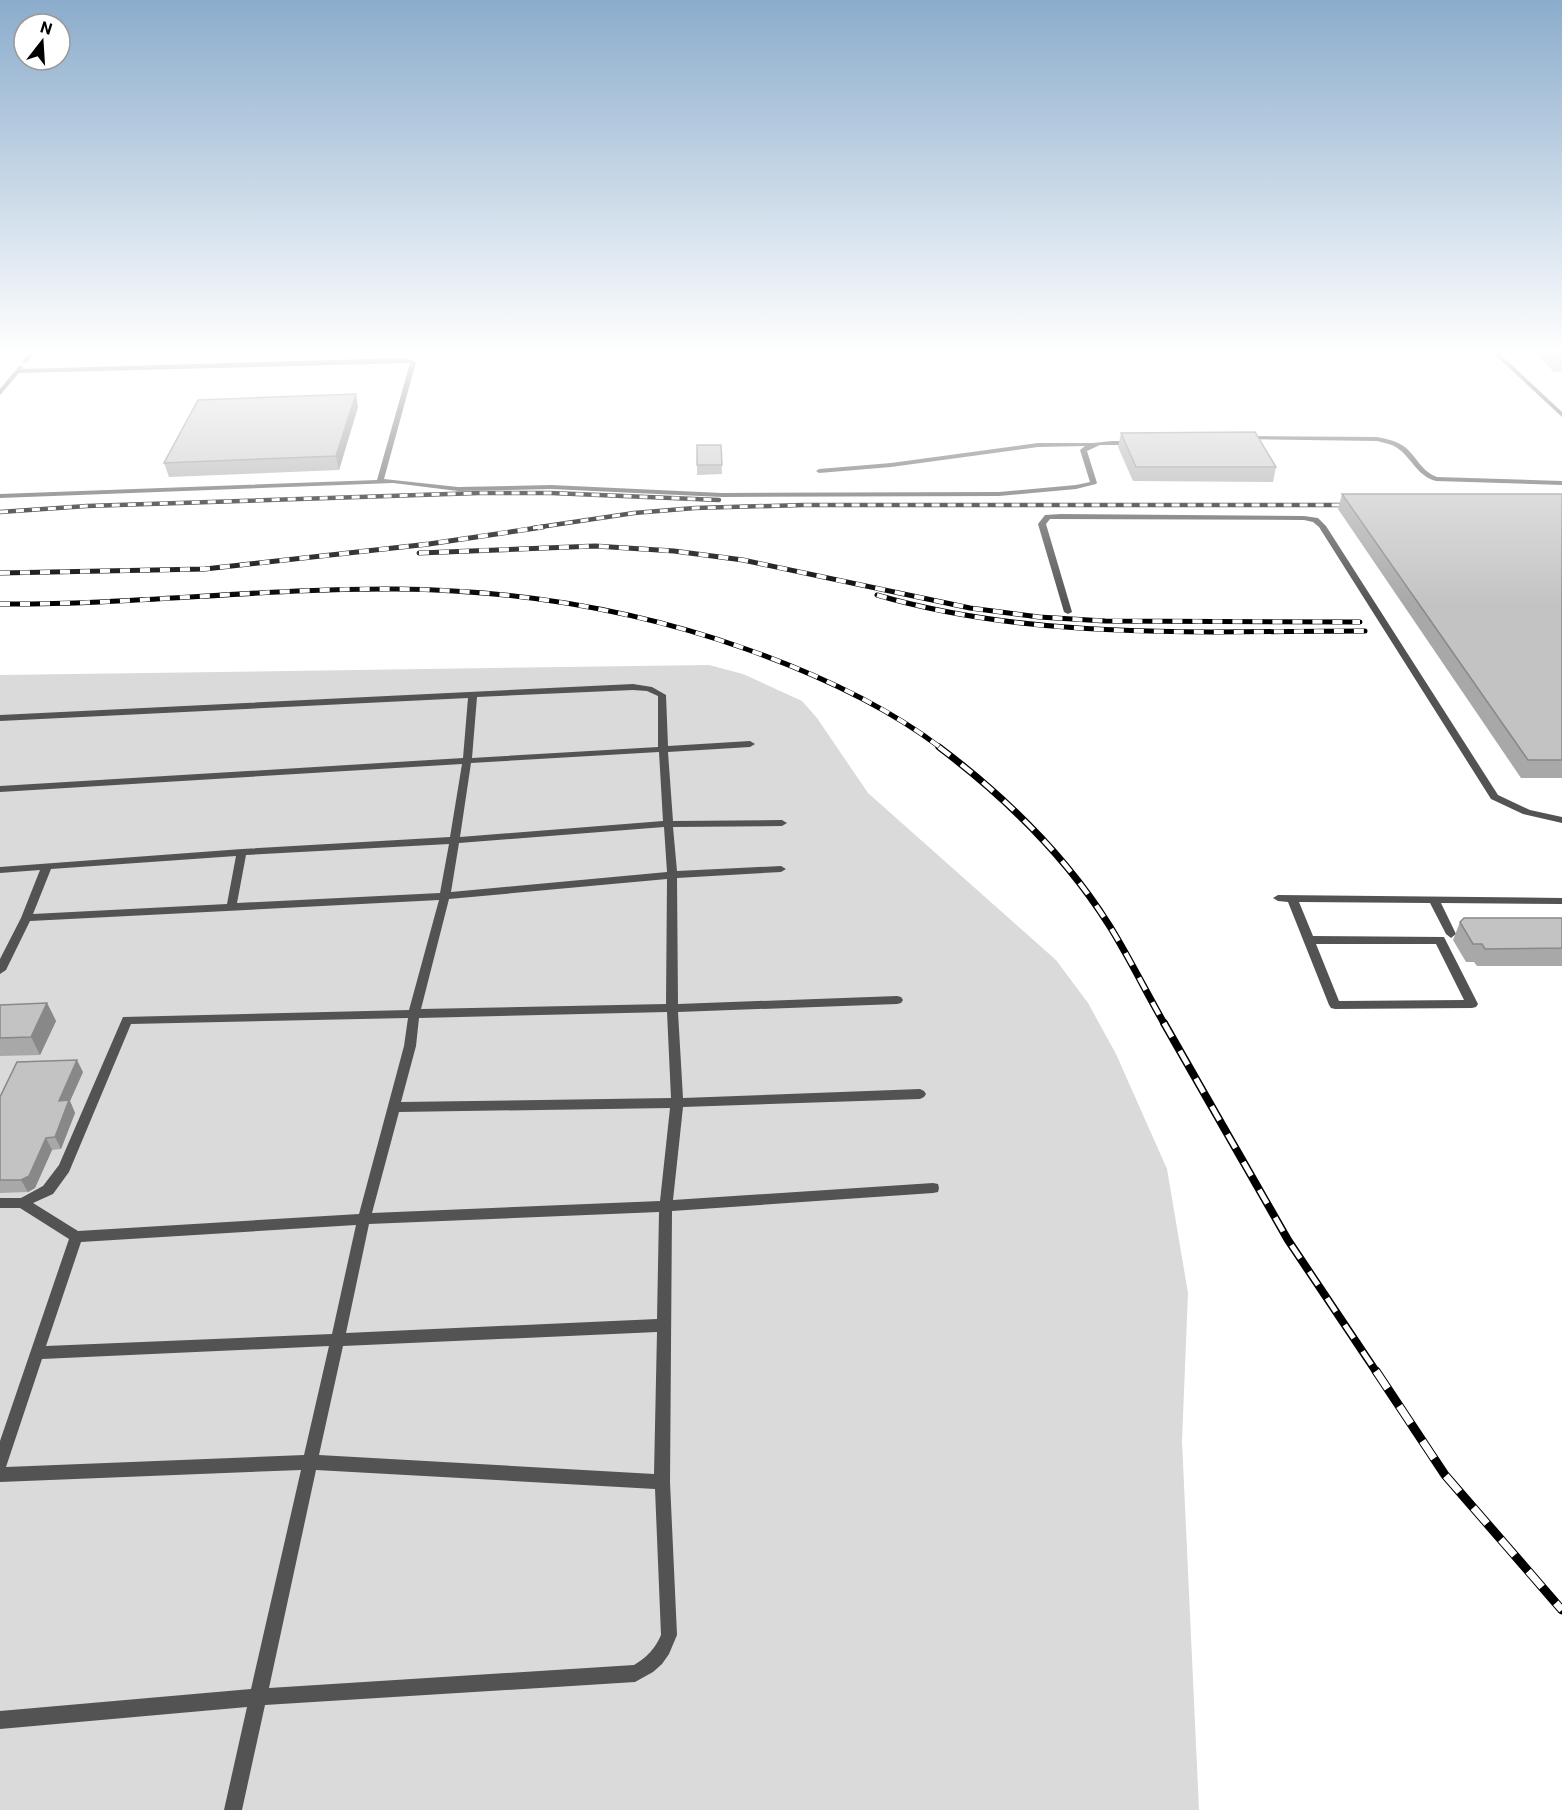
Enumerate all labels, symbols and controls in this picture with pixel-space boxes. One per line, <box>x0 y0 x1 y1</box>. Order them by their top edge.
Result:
north arrow <box>12 12 72 72</box>
text: N <box>38 17 54 39</box>

